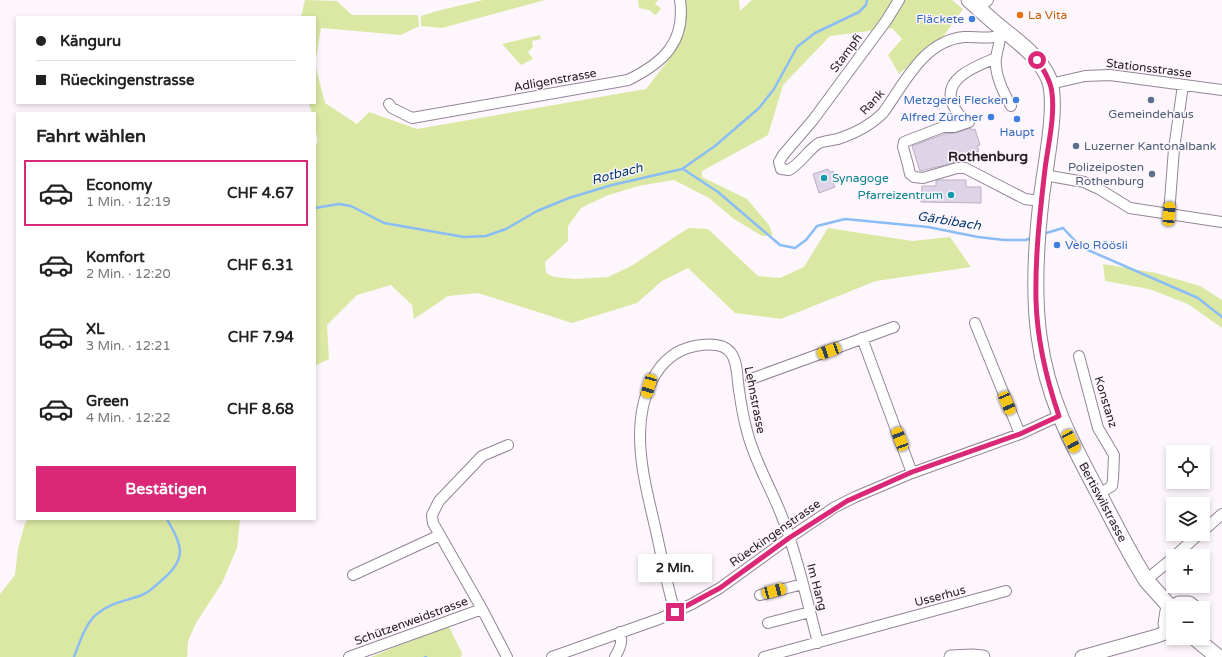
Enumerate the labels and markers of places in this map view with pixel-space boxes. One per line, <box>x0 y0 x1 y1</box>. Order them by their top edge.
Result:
place label: La Vita <box>1028 8 1067 22</box>
marker: La Vita <box>1015 10 1025 20</box>
place label: Fläckete <box>916 12 964 26</box>
marker: Fläckete <box>967 14 977 24</box>
place label: Metzgerei Flecken <box>904 93 1008 107</box>
marker: Metzgerei Flecken <box>1011 95 1021 105</box>
marker: Gemeindehaus <box>1146 95 1156 105</box>
place label: Gemeindehaus <box>1108 107 1194 121</box>
place label: Alfred Zürcher <box>900 110 983 124</box>
marker: Alfred Zürcher <box>986 112 996 122</box>
marker: Haupt <box>1012 114 1022 124</box>
place label: Haupt <box>999 125 1035 139</box>
place label: Luzerner Kantonalbank <box>1084 139 1217 153</box>
marker: Luzerner Kantonalbank <box>1071 141 1081 151</box>
place label: Polizeiposten Rothenburg <box>1068 160 1144 188</box>
marker: Polizeiposten Rothenburg <box>1147 169 1157 179</box>
place label: Synagoge <box>832 171 889 185</box>
marker: Synagoge <box>819 173 829 183</box>
place label: Pfarreizentrum <box>858 188 943 202</box>
marker: Pfarreizentrum <box>946 190 956 200</box>
place label: Velo Röösli <box>1065 238 1128 252</box>
marker: Velo Röösli <box>1052 240 1062 250</box>

